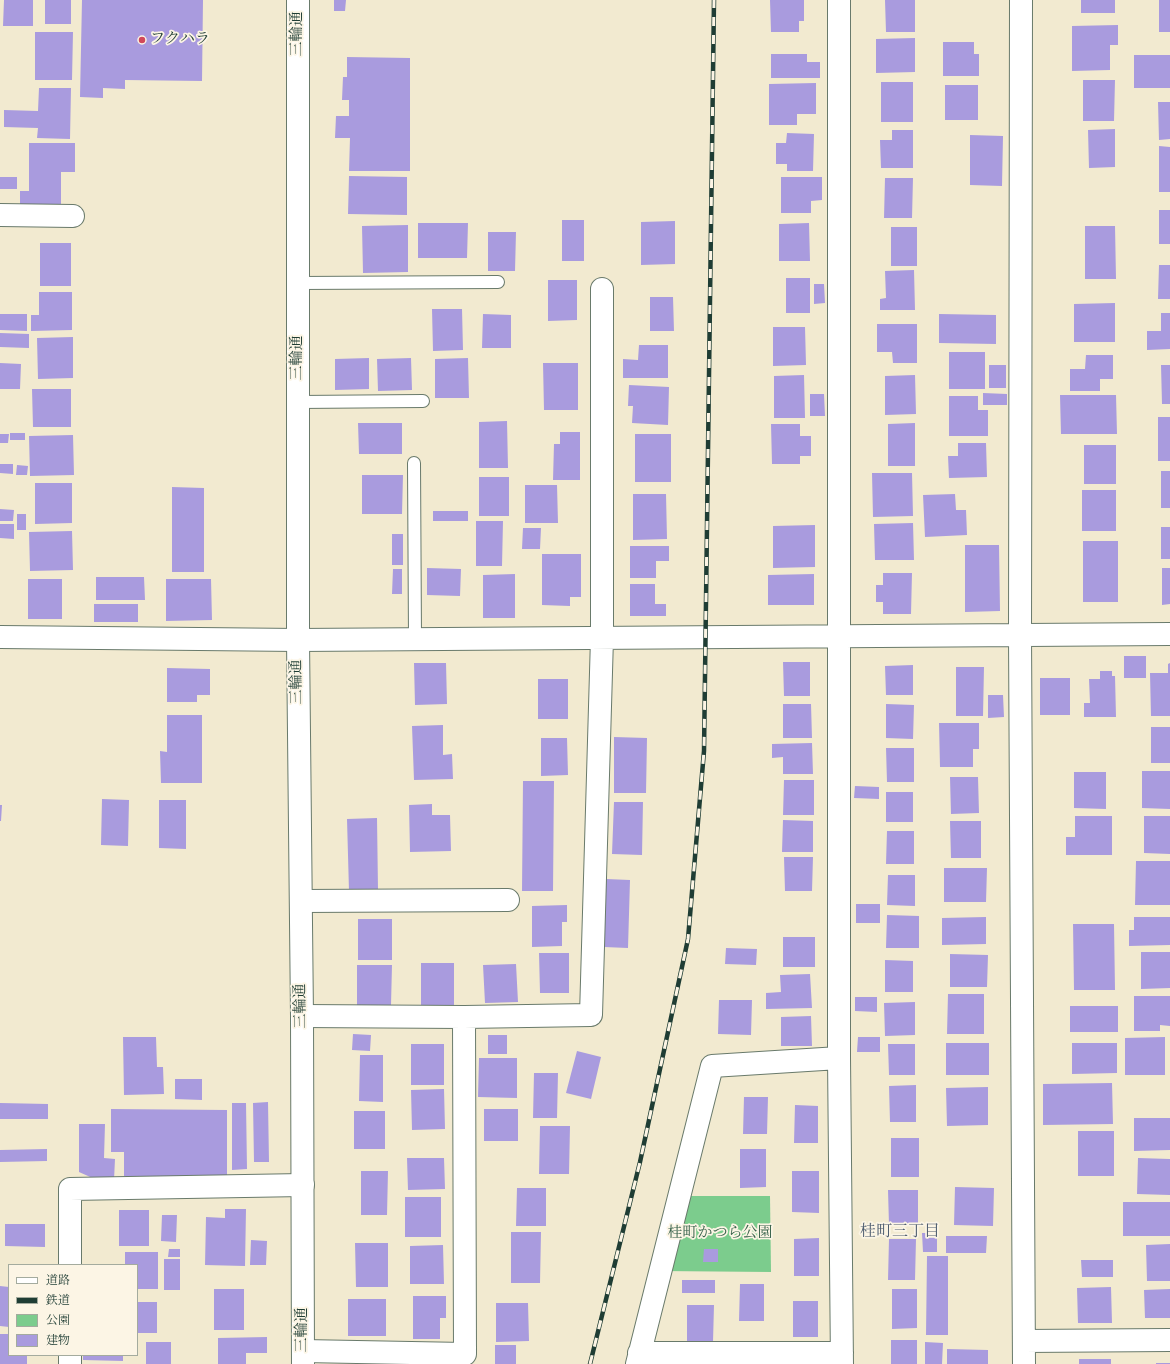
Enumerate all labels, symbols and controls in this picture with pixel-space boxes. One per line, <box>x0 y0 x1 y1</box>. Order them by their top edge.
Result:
street label: 三輪通 <box>289 12 307 56</box>
place label: フクハラ <box>150 31 210 49</box>
marker: フクハラ <box>137 35 147 45</box>
street label: 三輪通 <box>289 336 307 380</box>
street label: 三輪通 <box>289 659 307 705</box>
street label: 三輪通 <box>293 983 311 1029</box>
district label: 桂町三丁目 <box>860 1223 940 1243</box>
park label: 桂町かつら公園 <box>668 1225 772 1243</box>
legend <box>8 1264 138 1356</box>
text: 道路 <box>46 1272 70 1290</box>
text: 鉄道 <box>46 1292 70 1310</box>
street label: 三輪通 <box>294 1308 312 1352</box>
text: 公園 <box>46 1312 70 1330</box>
text: 建物 <box>46 1332 70 1350</box>

